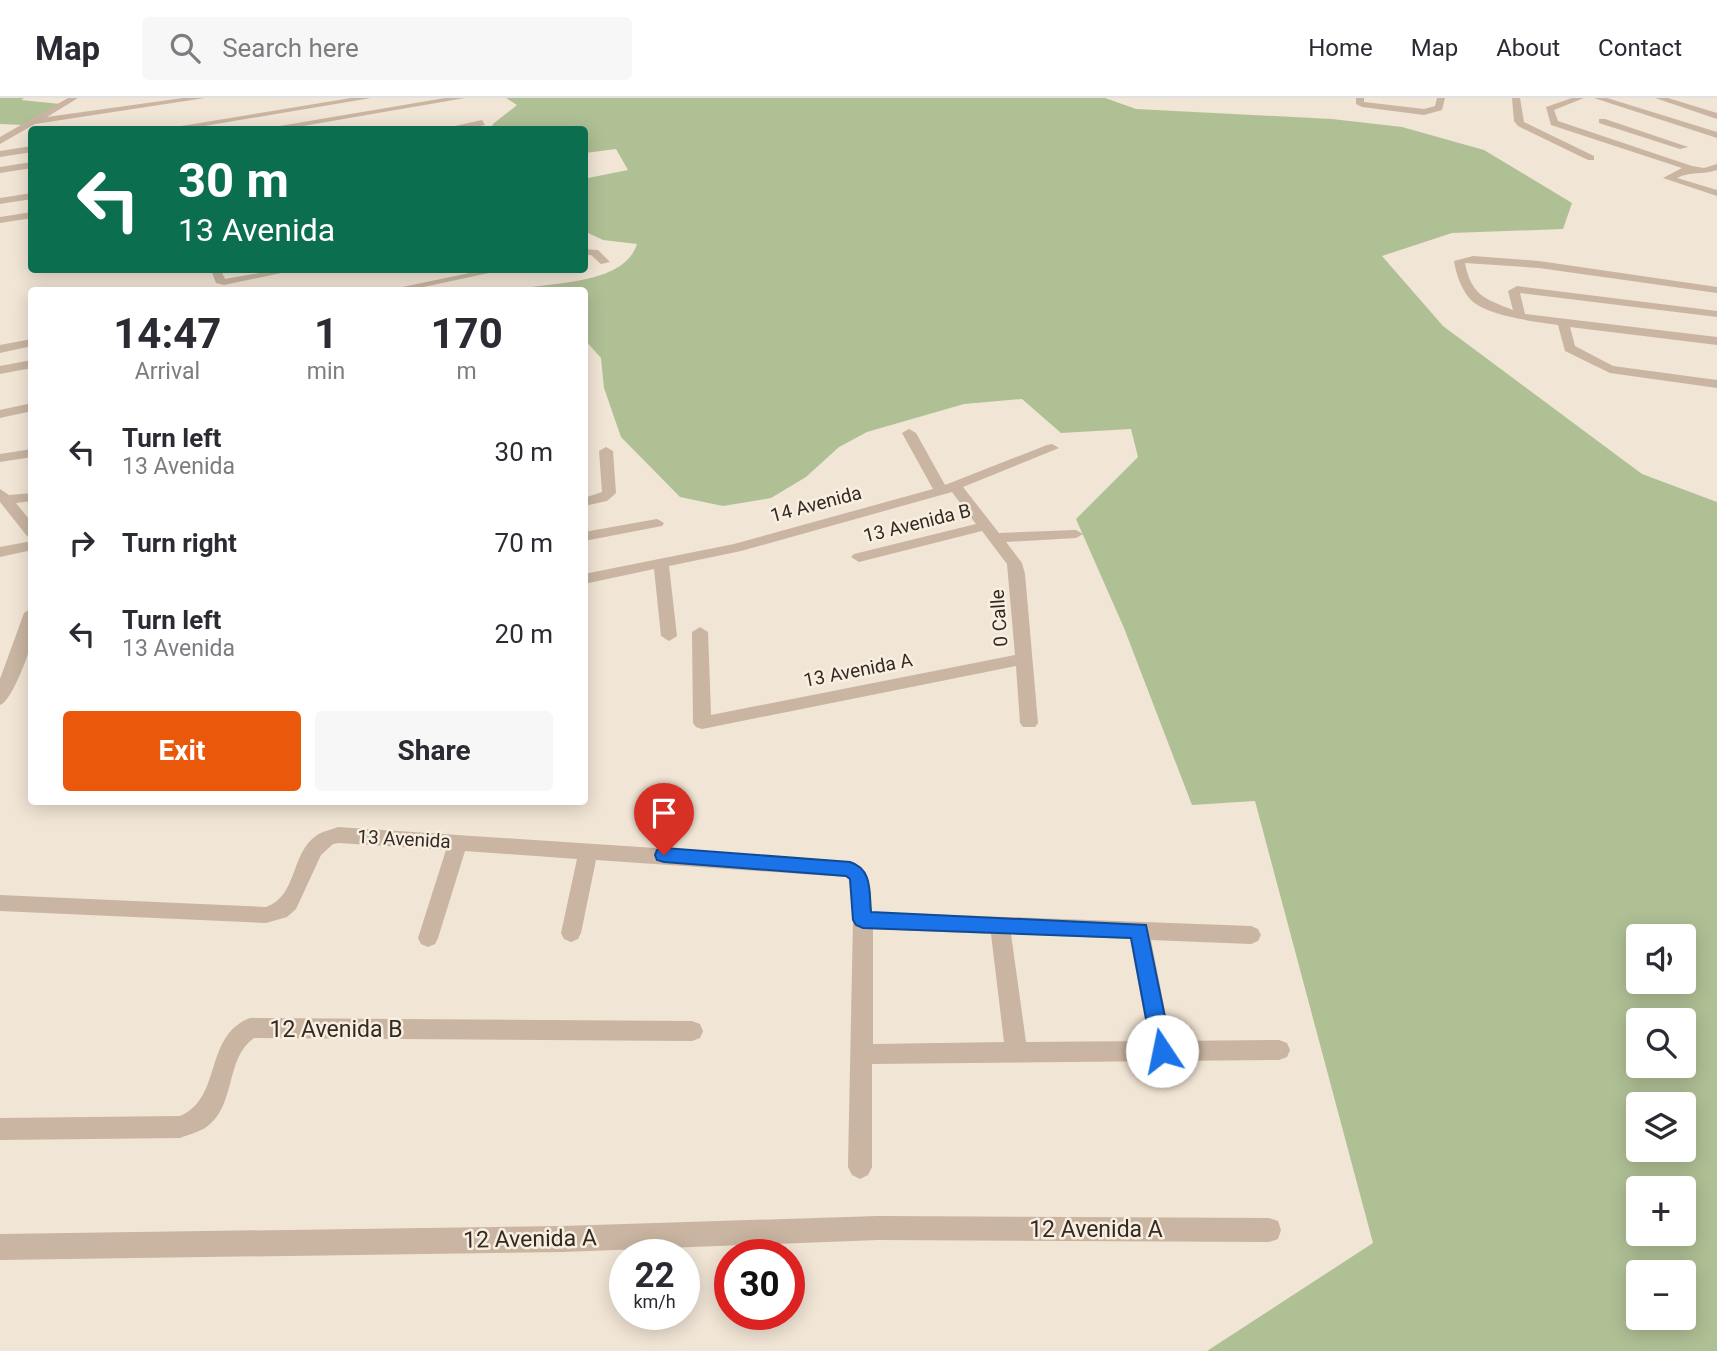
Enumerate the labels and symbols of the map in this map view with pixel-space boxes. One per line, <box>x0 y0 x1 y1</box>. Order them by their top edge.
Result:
street label: 14 Avenida <box>768 481 864 527</box>
street label: 13 Avenida B <box>861 499 973 547</box>
street label: 0 Calle <box>986 589 1012 647</box>
street label: 13 Avenida A <box>802 648 915 692</box>
pin <box>634 783 694 855</box>
street label: 13 Avenida <box>357 825 451 853</box>
position arrow <box>1125 1014 1199 1088</box>
street label: 12 Avenida B <box>269 1016 403 1043</box>
street label: 12 Avenida A <box>1029 1216 1163 1243</box>
street label: 12 Avenida A <box>463 1224 597 1254</box>
speed limit sign: 30 <box>714 1239 805 1330</box>

